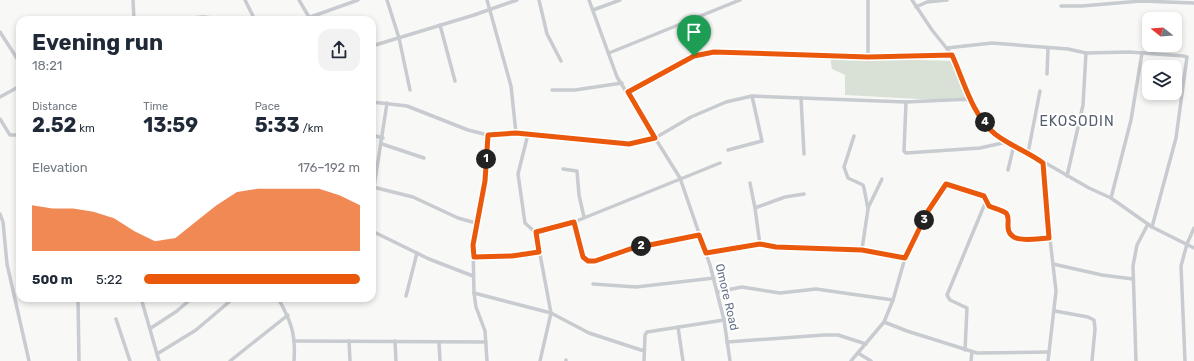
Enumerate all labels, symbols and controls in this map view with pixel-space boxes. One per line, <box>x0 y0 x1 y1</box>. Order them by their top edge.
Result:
north arrow <box>1142 12 1182 52</box>
map controls <box>1142 12 1182 100</box>
pin <box>677 15 711 56</box>
icon: arrive <box>683 21 705 43</box>
text: Evening run <box>32 29 163 56</box>
button: share <box>318 29 360 71</box>
text: 18:21 <box>32 58 62 73</box>
button: layers <box>1142 60 1182 100</box>
text: Distance <box>32 100 77 113</box>
text: Time <box>143 100 168 113</box>
text: Pace <box>255 100 280 113</box>
pin: 4 <box>975 112 995 132</box>
text: 2.52 <box>32 113 77 137</box>
text: 13:59 <box>143 113 198 137</box>
text: 5:33 <box>255 113 300 137</box>
district label: EKOSODIN <box>1039 113 1115 130</box>
text: 4 <box>981 115 989 128</box>
text: km <box>77 122 95 135</box>
text: /km <box>300 122 323 135</box>
pin: 1 <box>476 149 496 169</box>
text: 1 <box>483 152 489 165</box>
text: Elevation <box>32 160 88 175</box>
text: 176–192 m <box>298 160 360 175</box>
pin: 3 <box>914 210 934 230</box>
text: 3 <box>920 213 928 226</box>
pin: 2 <box>631 236 651 256</box>
text: 2 <box>637 239 645 252</box>
street label: Omore Road <box>713 262 741 332</box>
text: 500 m <box>32 272 73 287</box>
text: 5:22 <box>96 272 122 287</box>

